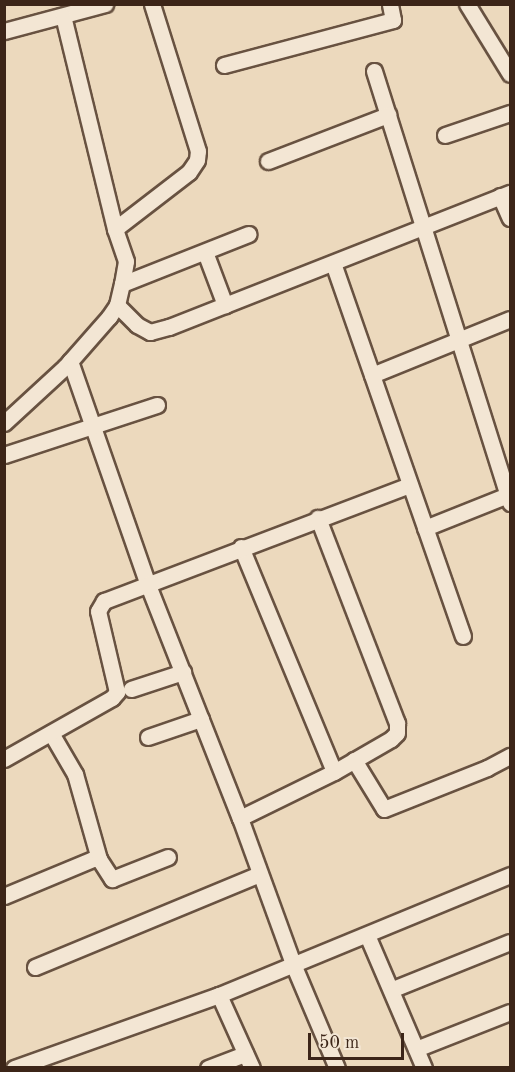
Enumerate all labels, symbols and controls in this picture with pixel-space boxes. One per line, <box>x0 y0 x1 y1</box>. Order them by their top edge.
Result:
scale bar <box>311 1021 407 1059</box>
text: 50 m <box>319 1034 359 1052</box>

